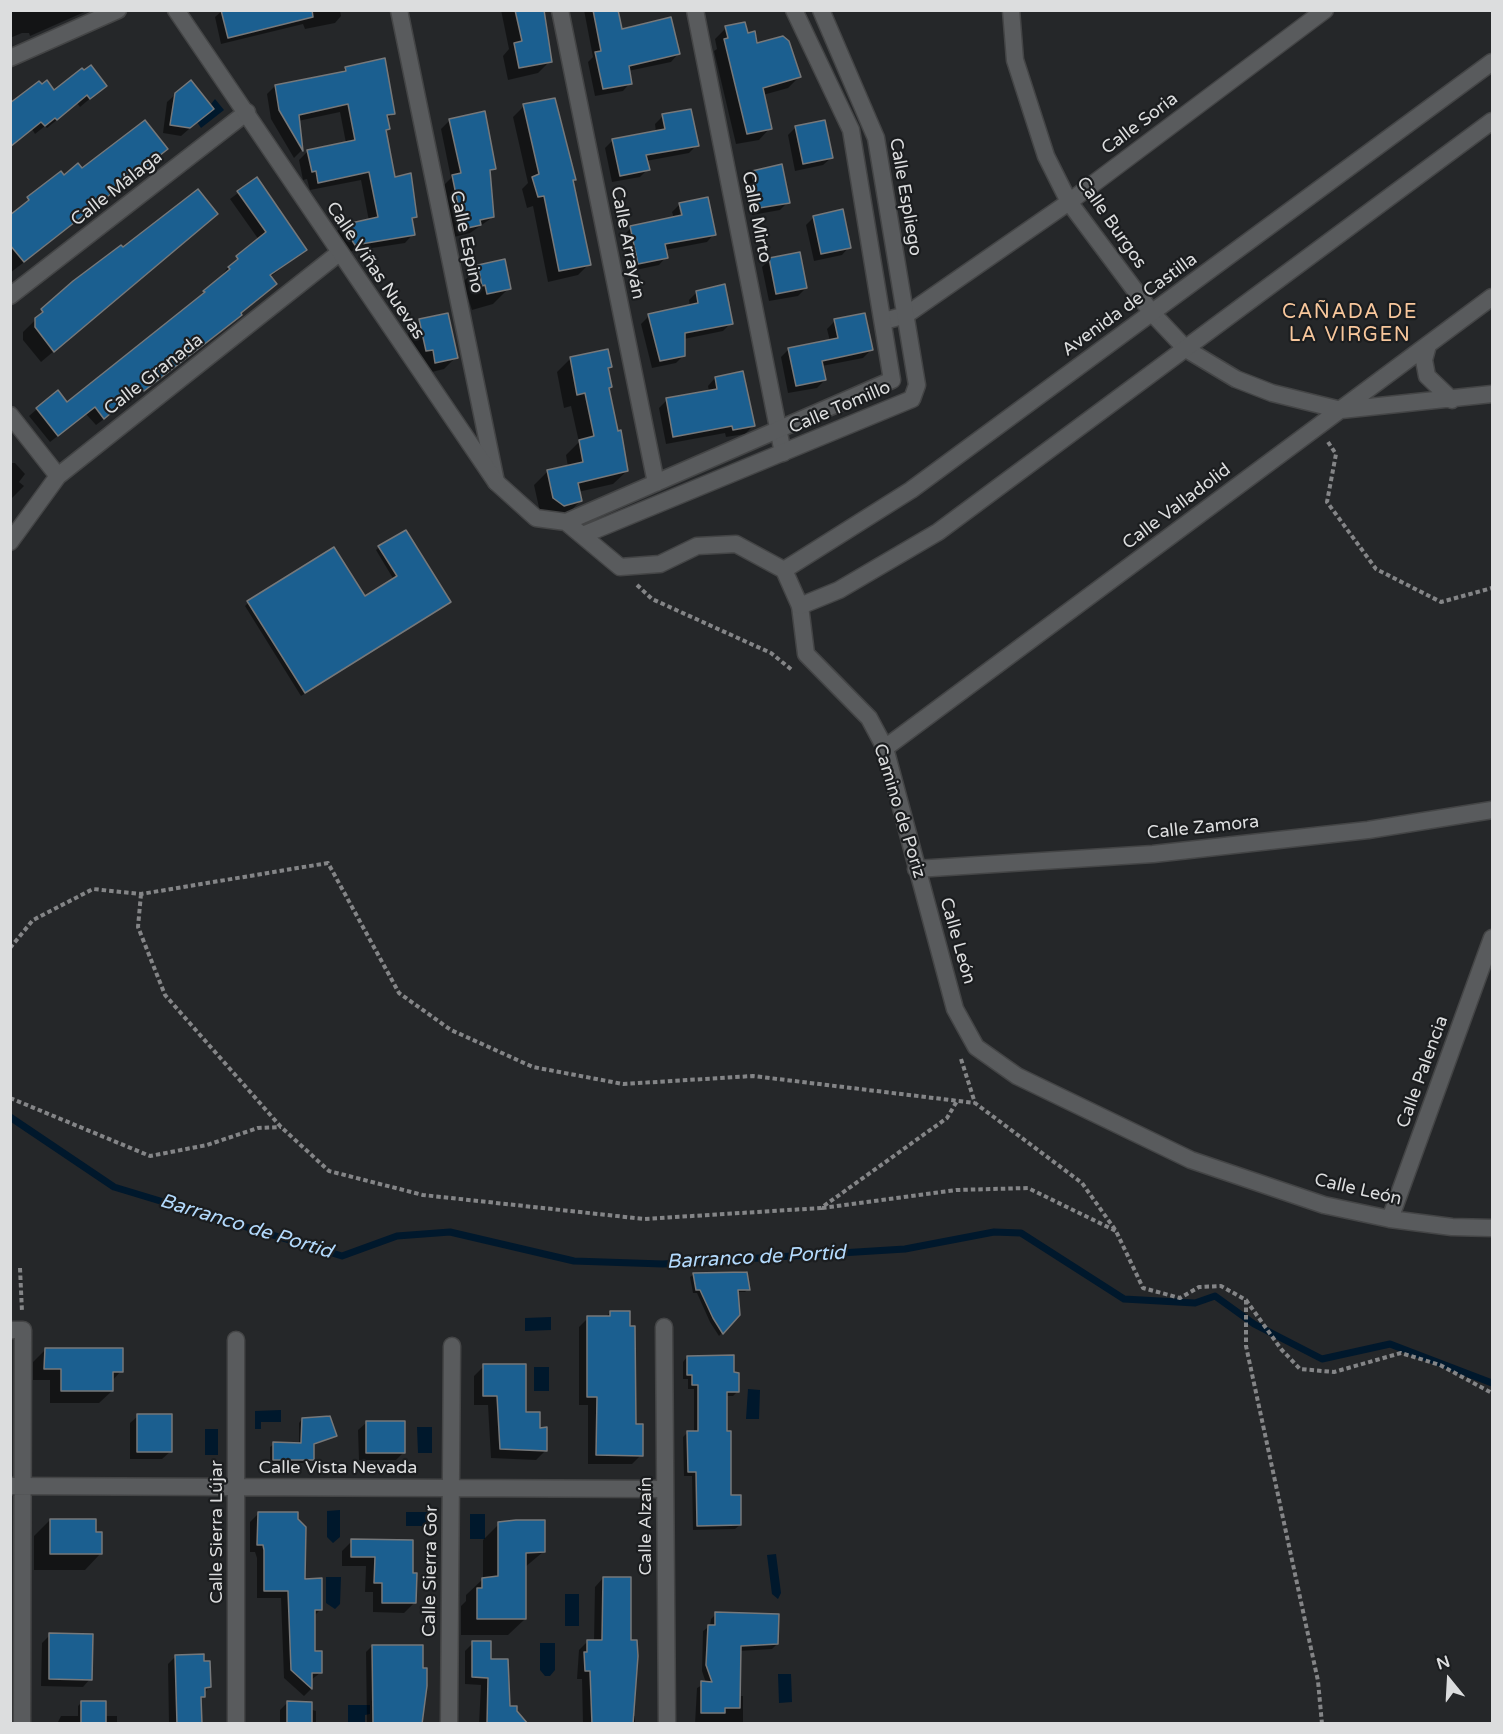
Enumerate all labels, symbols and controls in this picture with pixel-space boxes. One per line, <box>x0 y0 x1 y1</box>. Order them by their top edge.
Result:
street label: Calle Soria <box>1098 88 1182 160</box>
street label: Calle Espliego <box>884 136 926 258</box>
street label: Calle Málaga <box>67 147 167 231</box>
street label: Calle Mirto <box>737 169 775 265</box>
street label: Calle Burgos <box>1071 173 1151 273</box>
street label: Calle Arrayán <box>606 185 648 301</box>
street label: Calle Espino <box>445 189 487 295</box>
street label: Calle Viñas Nuevas <box>321 198 429 344</box>
street label: Avenida de Castilla <box>1058 249 1202 361</box>
district label: CAÑADA DE LA VIRGEN <box>1282 301 1418 348</box>
street label: Calle Granada <box>100 330 208 420</box>
street label: Calle Tomillo <box>786 377 894 439</box>
street label: Calle Valladolid <box>1119 459 1235 555</box>
street label: Camino de Poriz <box>868 741 930 881</box>
street label: Calle Zamora <box>1146 811 1260 845</box>
street label: Calle León <box>934 895 980 987</box>
street label: Calle Palencia <box>1393 1013 1453 1131</box>
street label: Calle León <box>1312 1169 1404 1211</box>
water label: Barranco de Portid <box>157 1189 335 1265</box>
water label: Barranco de Portid <box>666 1241 846 1275</box>
street label: Calle Vista Nevada <box>259 1457 417 1479</box>
street label: Calle Sierra Lújar <box>206 1460 228 1604</box>
street label: Calle Alzaín <box>635 1477 657 1575</box>
street label: Calle Sierra Gor <box>419 1505 443 1637</box>
north arrow <box>1419 1650 1479 1710</box>
text: N <box>1434 1651 1453 1674</box>

